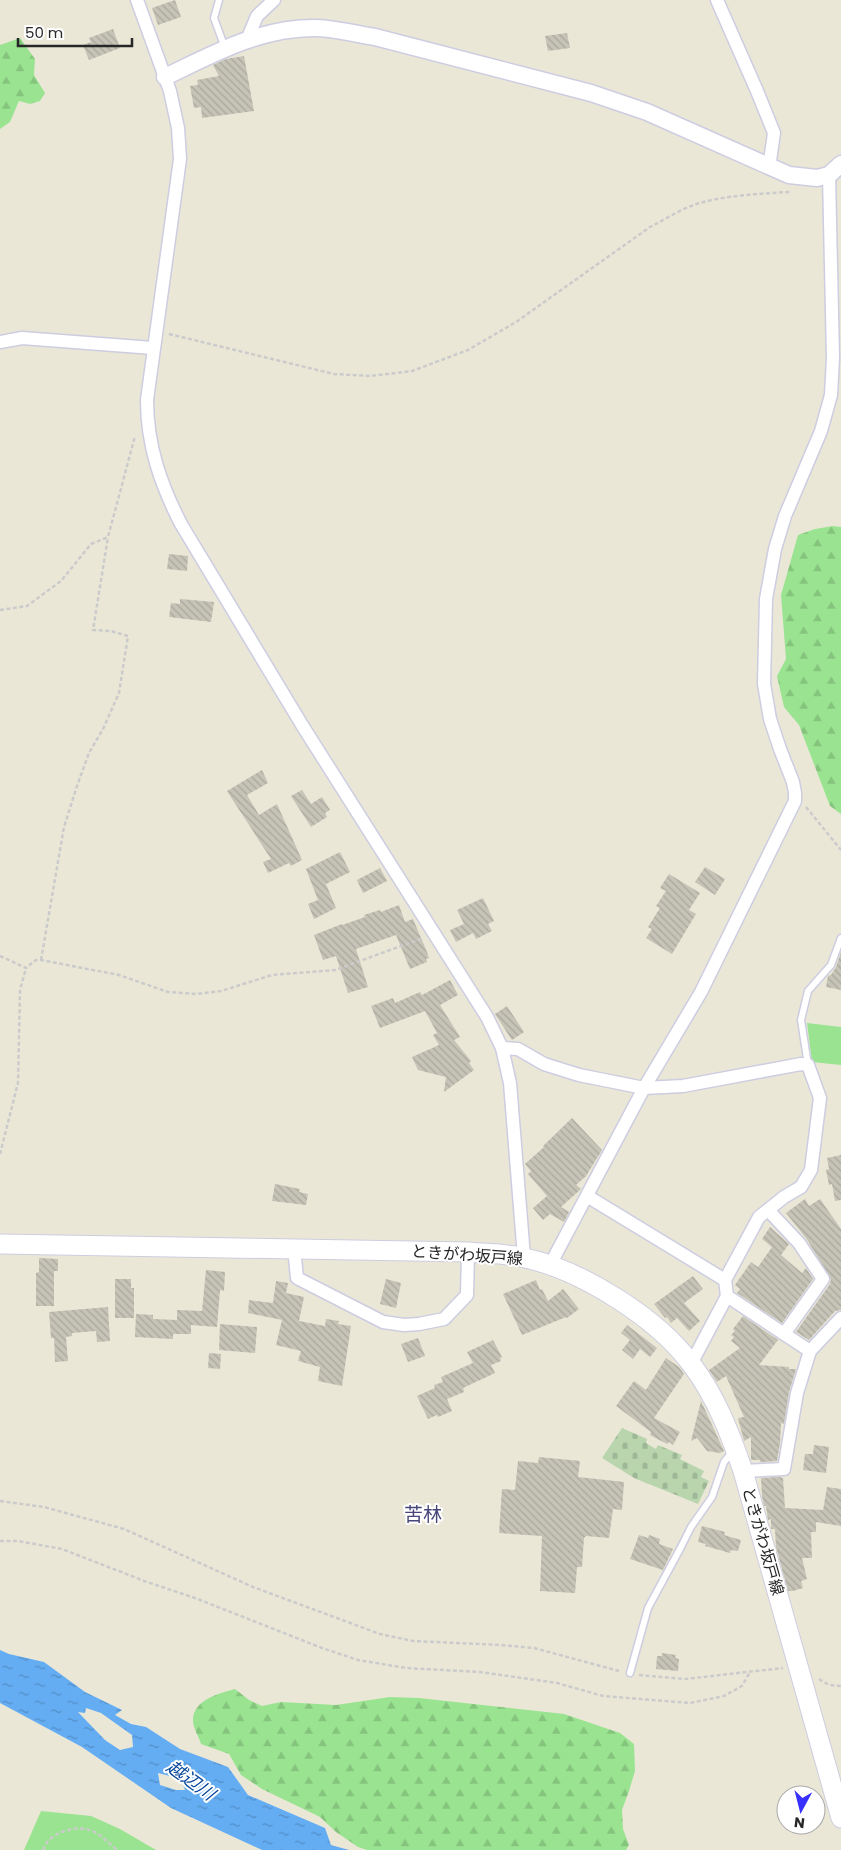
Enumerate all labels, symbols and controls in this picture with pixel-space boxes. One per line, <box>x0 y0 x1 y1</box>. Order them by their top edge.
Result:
scale bar <box>18 15 131 47</box>
text: 50 m <box>25 22 63 43</box>
street label: ときがわ坂戸線 <box>410 1240 524 1270</box>
street label: ときがわ坂戸線 <box>737 1484 789 1598</box>
district label: 苦林 <box>404 1501 442 1528</box>
water label: 越辺川 <box>162 1754 222 1807</box>
north arrow <box>776 1785 826 1835</box>
text: N <box>793 1812 806 1833</box>

